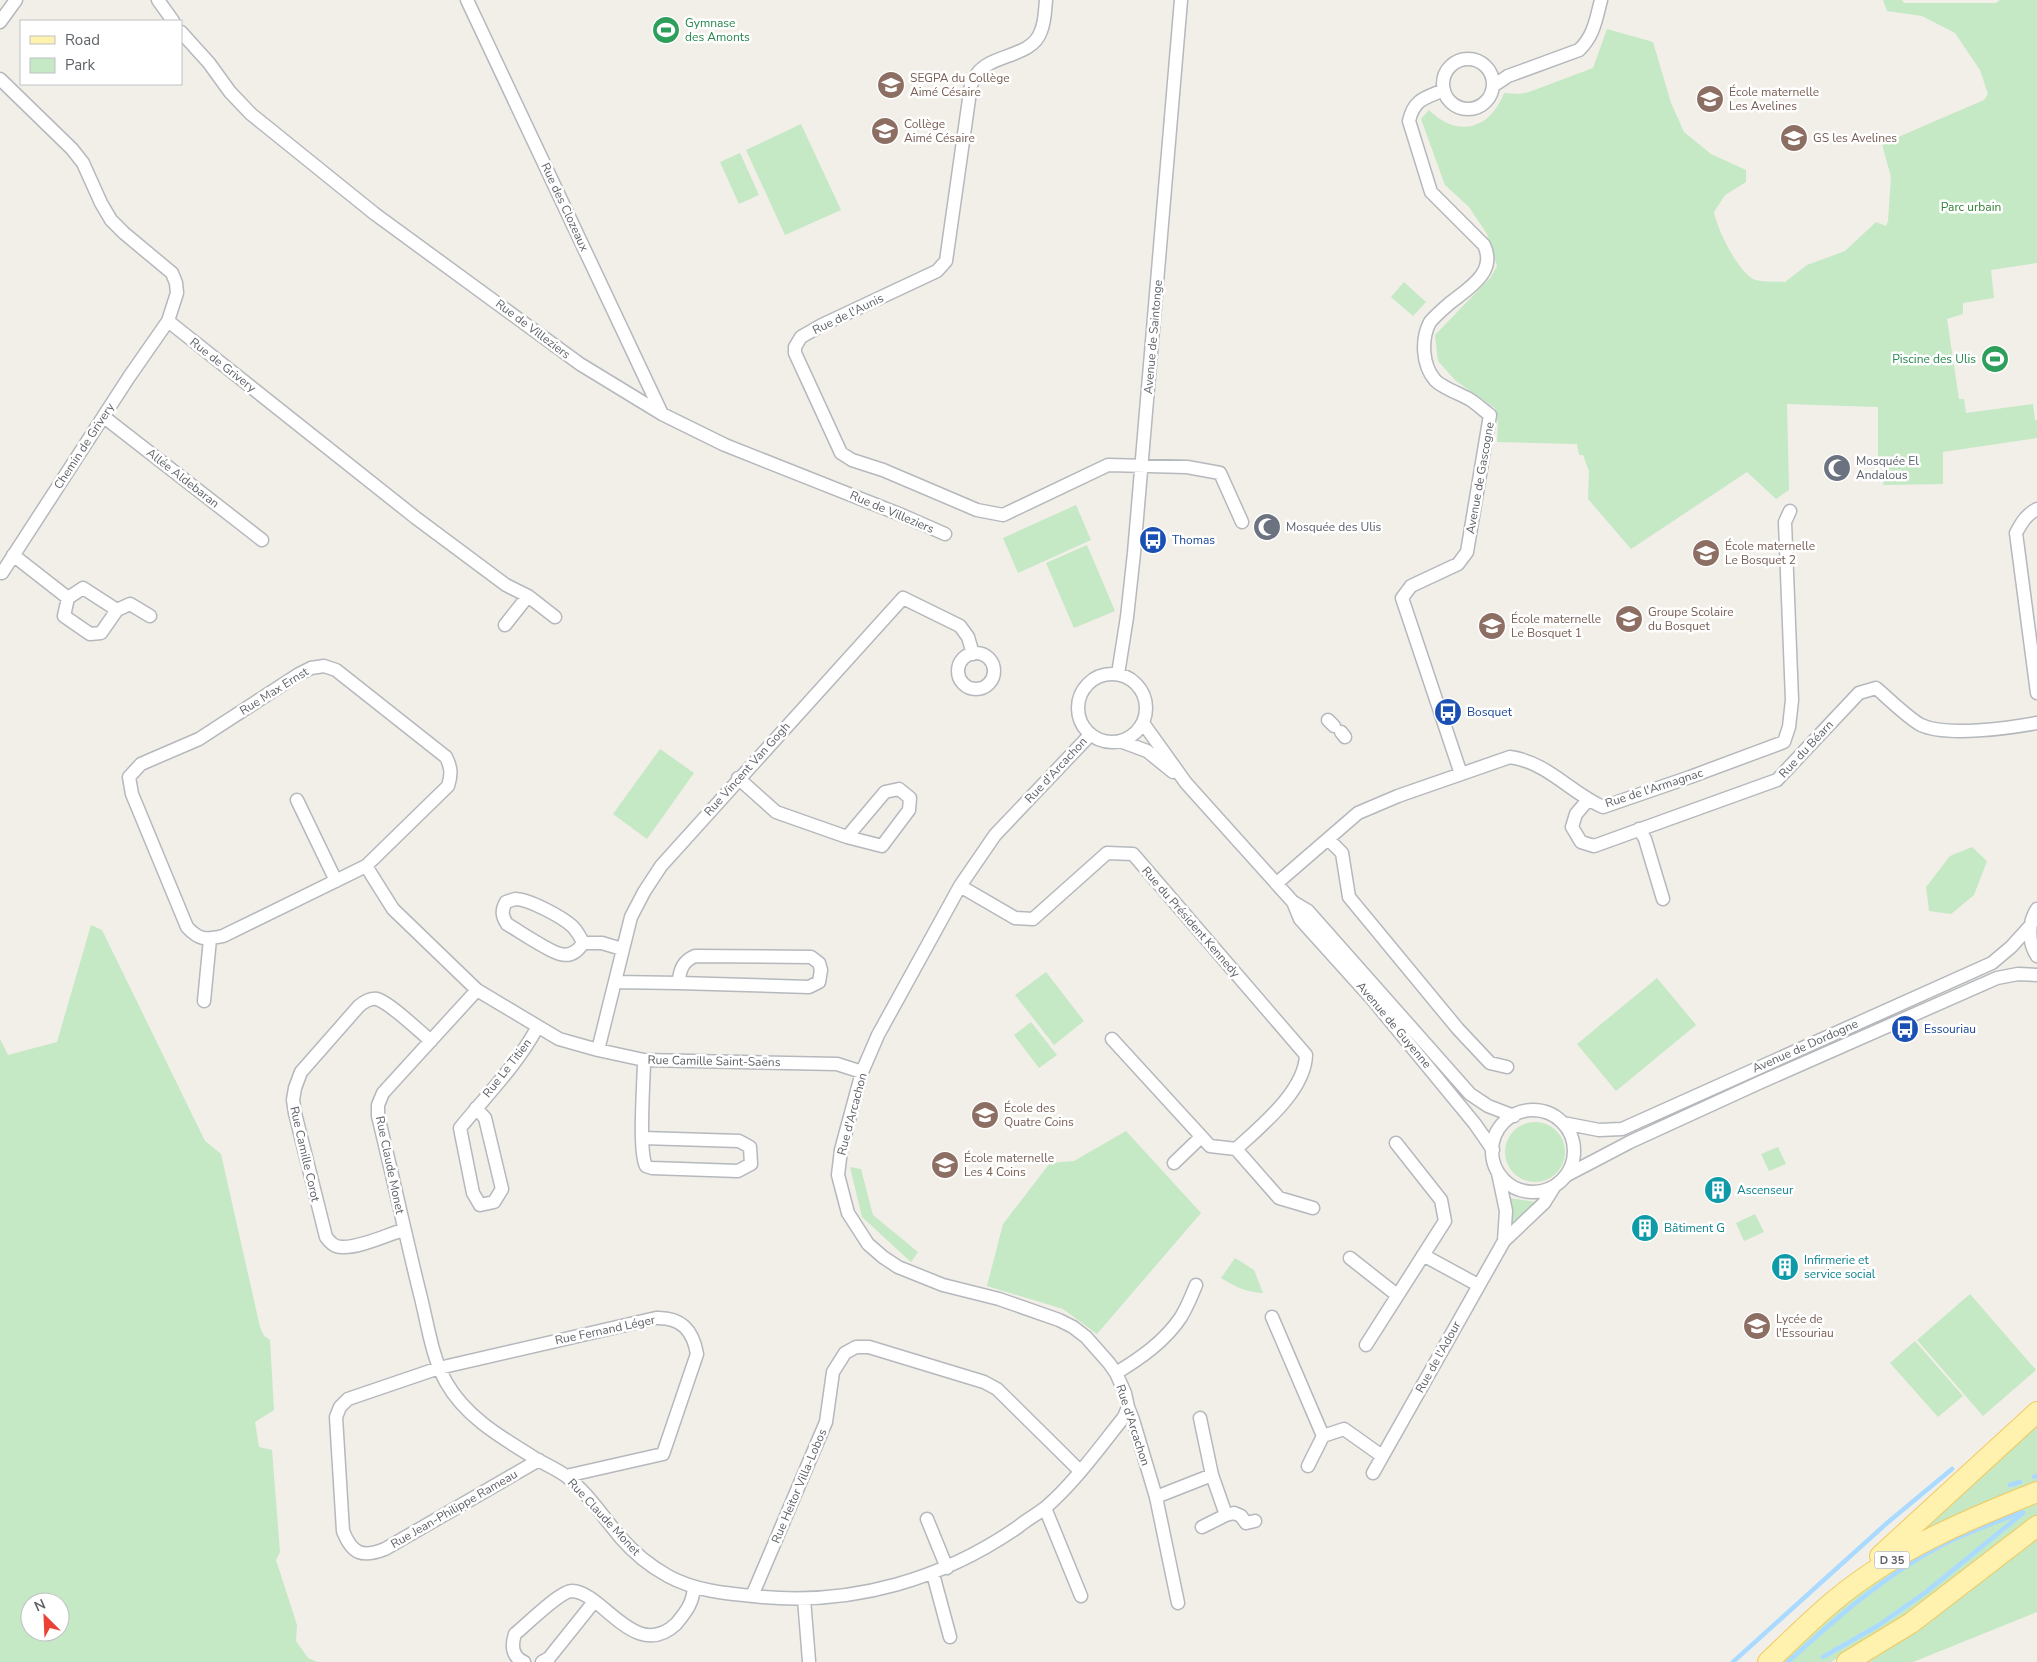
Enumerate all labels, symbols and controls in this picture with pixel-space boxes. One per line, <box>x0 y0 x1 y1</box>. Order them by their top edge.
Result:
sports icon: Gymnase des Amonts <box>651 15 681 45</box>
place label: Gymnase des Amonts <box>685 15 750 45</box>
legend <box>20 20 182 85</box>
text: Road <box>65 30 100 50</box>
text: Park <box>65 55 95 75</box>
school or university icon: SEGPA du Collège Aimé Césaire <box>876 70 906 100</box>
place label: SEGPA du Collège Aimé Césaire <box>910 70 1010 100</box>
school or university icon: École maternelle Les Avelines <box>1695 84 1725 114</box>
place label: École maternelle Les Avelines <box>1729 84 1819 114</box>
school or university icon: Collège Aimé Césaire <box>870 116 900 146</box>
place label: Collège Aimé Césaire <box>904 116 975 146</box>
school or university icon: GS les Avelines <box>1779 123 1809 153</box>
place label: GS les Avelines <box>1813 130 1897 146</box>
street label: Rue des Clozeaux <box>537 160 593 254</box>
park label: Parc urbain <box>1941 199 2001 215</box>
street label: Avenue de Saintonge <box>1140 279 1166 395</box>
street label: Rue de l'Aunis <box>810 290 886 338</box>
street label: Rue de Villeziers <box>492 296 574 363</box>
street label: Rue de Grivery <box>187 334 260 396</box>
sports icon: Piscine des Ulis <box>1980 344 2010 374</box>
place label: Piscine des Ulis <box>1892 351 1976 367</box>
street label: Chemin de Grivery <box>50 399 118 492</box>
street label: Avenue de Gascogne <box>1462 421 1498 535</box>
street label: Allée Aldebaran <box>143 445 223 511</box>
mosque icon: Mosquée El Andalous <box>1822 453 1852 483</box>
place label: Mosquée El Andalous <box>1856 453 1919 483</box>
street label: Rue de Villeziers <box>848 487 937 537</box>
mosque icon: Mosquée des Ulis <box>1252 512 1282 542</box>
place label: Mosquée des Ulis <box>1286 519 1382 535</box>
bus stop icon: Thomas <box>1138 525 1168 555</box>
place label: Thomas <box>1172 532 1215 548</box>
school or university icon: École maternelle Le Bosquet 2 <box>1691 538 1721 568</box>
place label: École maternelle Le Bosquet 2 <box>1725 538 1815 568</box>
school or university icon: Groupe Scolaire du Bosquet <box>1614 604 1644 634</box>
place label: Groupe Scolaire du Bosquet <box>1648 604 1734 634</box>
school or university icon: École maternelle Le Bosquet 1 <box>1477 611 1507 641</box>
place label: École maternelle Le Bosquet 1 <box>1511 611 1601 641</box>
street label: Rue Max Ernst <box>237 663 312 719</box>
bus stop icon: Bosquet <box>1433 697 1463 727</box>
place label: Bosquet <box>1467 704 1513 720</box>
street label: Rue du Béarn <box>1775 717 1837 781</box>
street label: Rue Vincent Van Gogh <box>701 719 793 819</box>
street label: Rue d'Arcachon <box>1021 734 1091 806</box>
street label: Rue de l'Armagnac <box>1603 765 1705 811</box>
street label: Rue du Président Kennedy <box>1138 863 1244 981</box>
street label: Avenue de Guyenne <box>1353 978 1435 1072</box>
bus stop icon: Essouriau <box>1890 1014 1920 1044</box>
street label: Avenue de Dordogne <box>1750 1015 1860 1077</box>
place label: Essouriau <box>1924 1021 1976 1037</box>
street label: Rue Le Titien <box>479 1035 535 1101</box>
street label: Rue Camille Saint-Saëns <box>647 1052 781 1070</box>
street label: Rue d'Arcachon <box>833 1071 871 1157</box>
school or university icon: École des Quatre Coins <box>970 1100 1000 1130</box>
place label: École des Quatre Coins <box>1004 1100 1074 1130</box>
street label: Rue Camille Corot <box>286 1105 324 1204</box>
street label: Rue Claude Monet <box>372 1115 408 1216</box>
school or university icon: École maternelle Les 4 Coins <box>930 1150 960 1180</box>
place label: École maternelle Les 4 Coins <box>964 1150 1054 1180</box>
building icon: Ascenseur <box>1703 1175 1733 1205</box>
place label: Ascenseur <box>1737 1182 1794 1198</box>
building icon: Bâtiment G <box>1630 1213 1660 1243</box>
place label: Bâtiment G <box>1664 1220 1725 1236</box>
building icon: Infirmerie et service social <box>1770 1252 1800 1282</box>
place label: Infirmerie et service social <box>1804 1252 1876 1282</box>
street label: Rue Fernand Léger <box>554 1311 657 1348</box>
school or university icon: Lycée de l'Essouriau <box>1742 1311 1772 1341</box>
place label: Lycée de l'Essouriau <box>1776 1311 1834 1341</box>
street label: Rue de l'Adour <box>1412 1318 1465 1396</box>
street label: Rue d'Arcachon <box>1112 1382 1154 1468</box>
street label: Rue Heitor Villa-Lobos <box>768 1426 830 1546</box>
street label: Rue Jean-Philippe Rameau <box>388 1466 520 1552</box>
street label: Rue Claude Monet <box>564 1475 644 1560</box>
road number: D 35 <box>1874 1552 1910 1568</box>
north arrow <box>20 1592 70 1642</box>
text: N <box>31 1595 49 1616</box>

